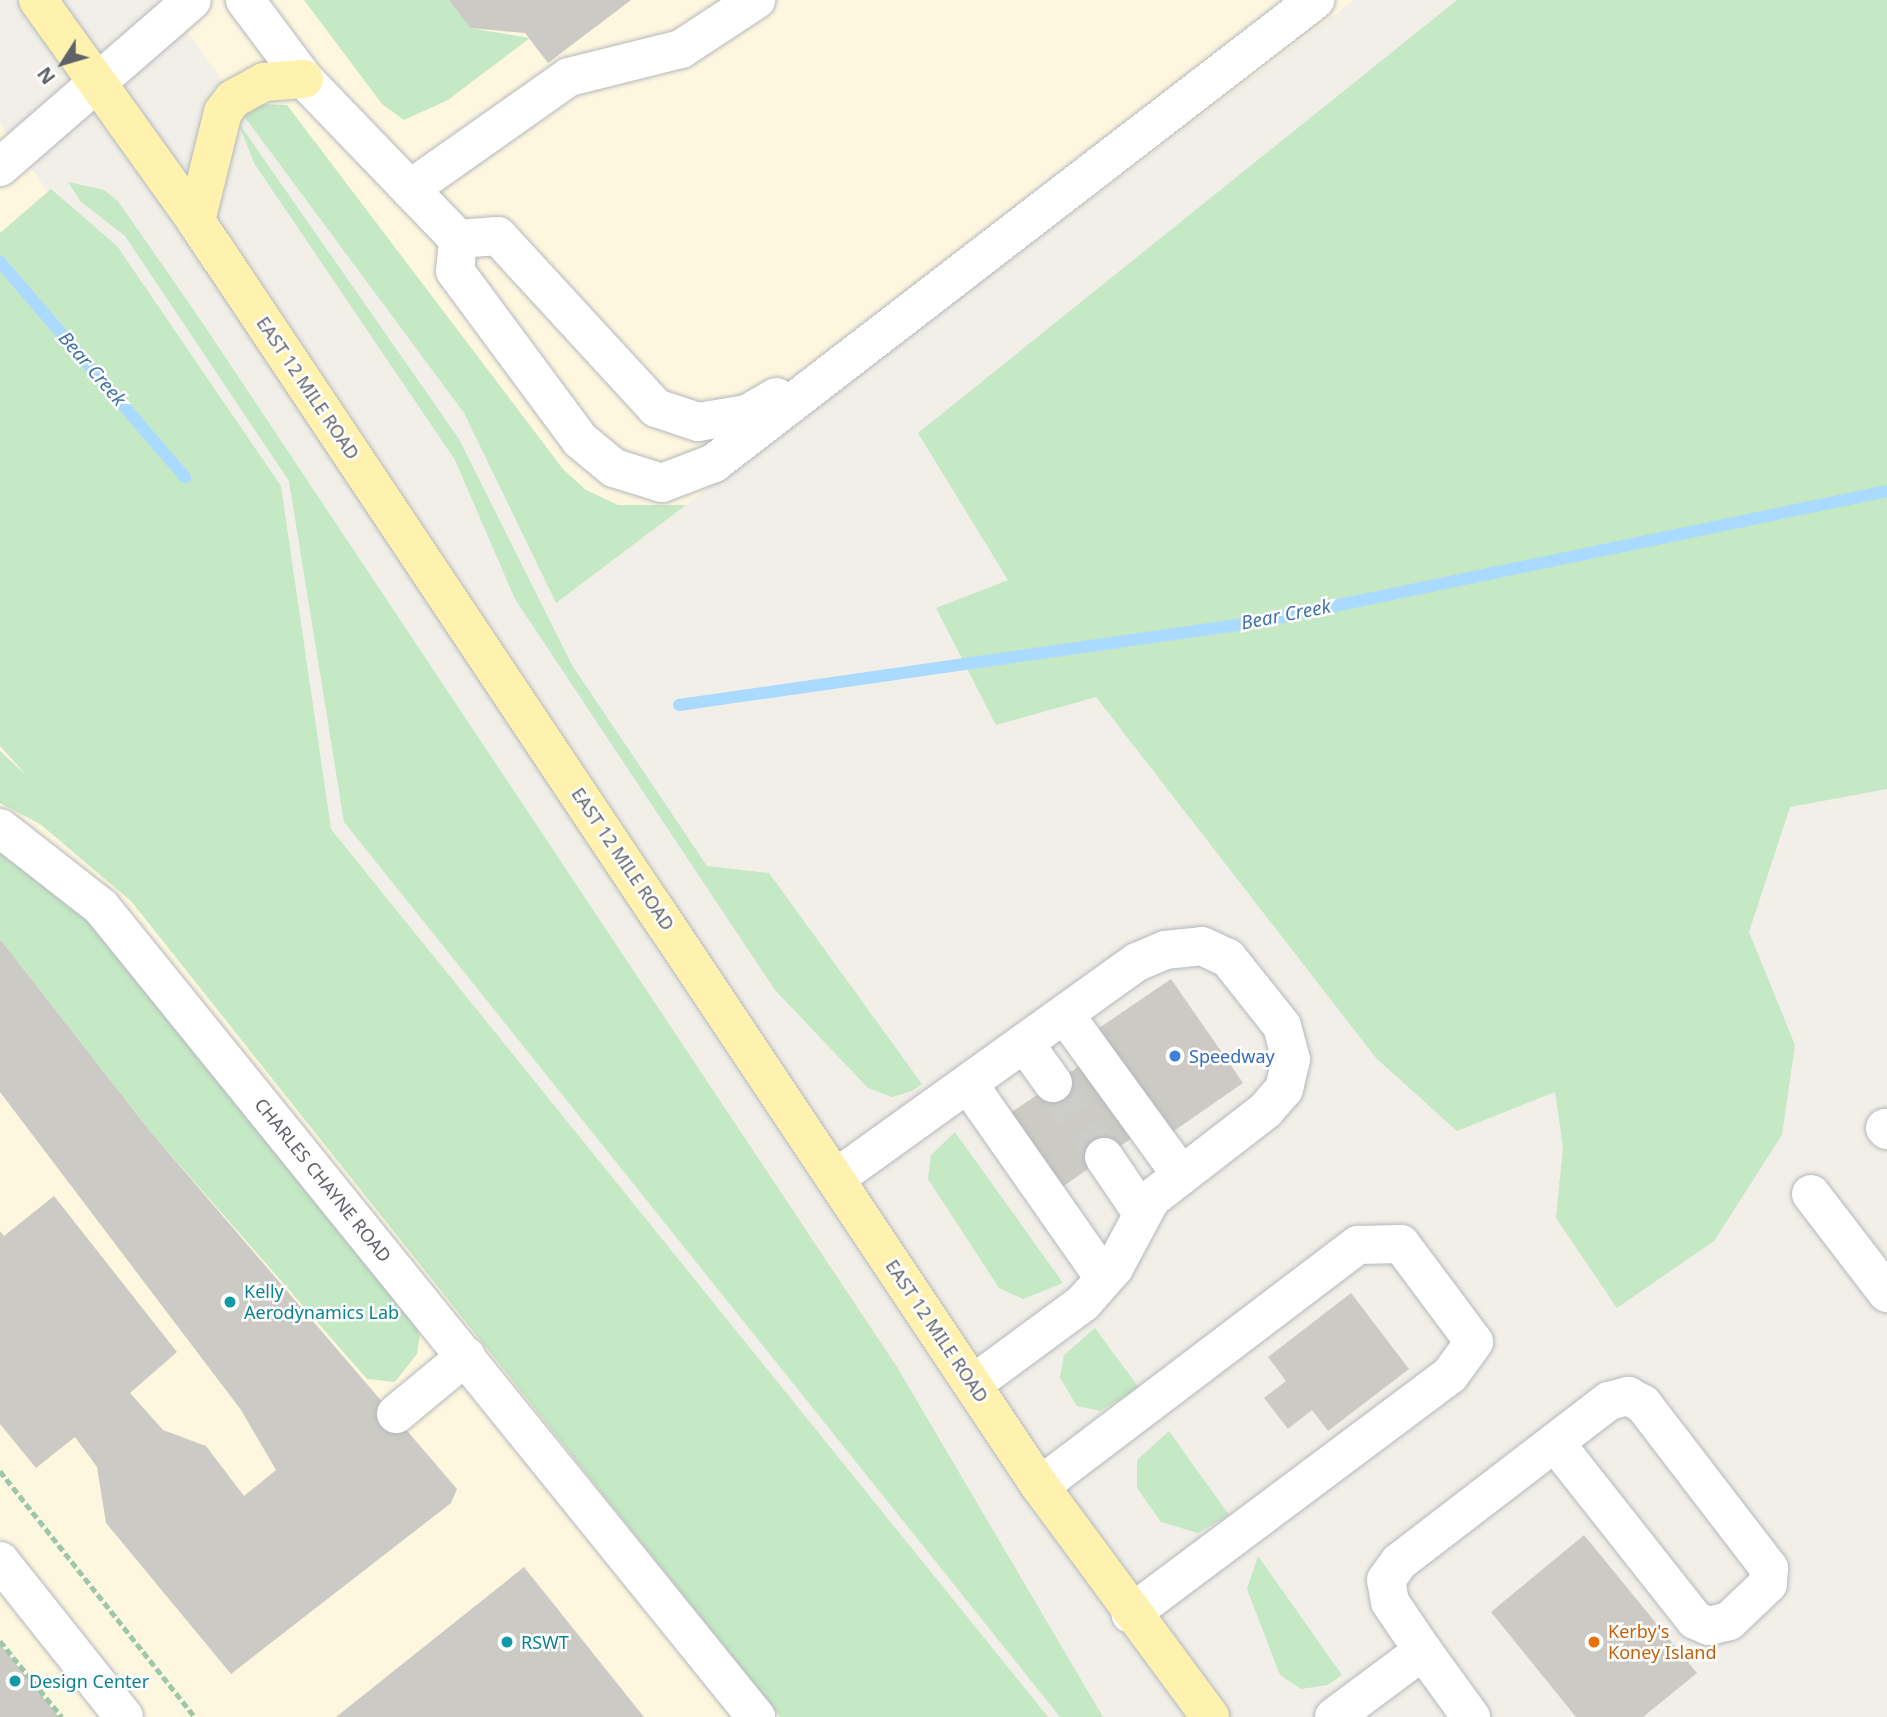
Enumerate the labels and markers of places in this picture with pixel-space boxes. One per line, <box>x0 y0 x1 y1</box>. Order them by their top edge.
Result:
place label: Speedway <box>1189 1045 1275 1067</box>
marker: Speedway <box>1167 1048 1183 1064</box>
place label: Kelly Aerodynamics Lab <box>244 1281 399 1324</box>
marker: Kelly Aerodynamics Lab <box>222 1294 238 1310</box>
place label: Kerby's Koney Island <box>1608 1621 1716 1664</box>
place label: RSWT <box>521 1631 569 1653</box>
marker: RSWT <box>499 1634 515 1650</box>
marker: Kerby's Koney Island <box>1586 1634 1602 1650</box>
place label: Design Center <box>29 1670 149 1692</box>
marker: Design Center <box>7 1673 23 1689</box>

